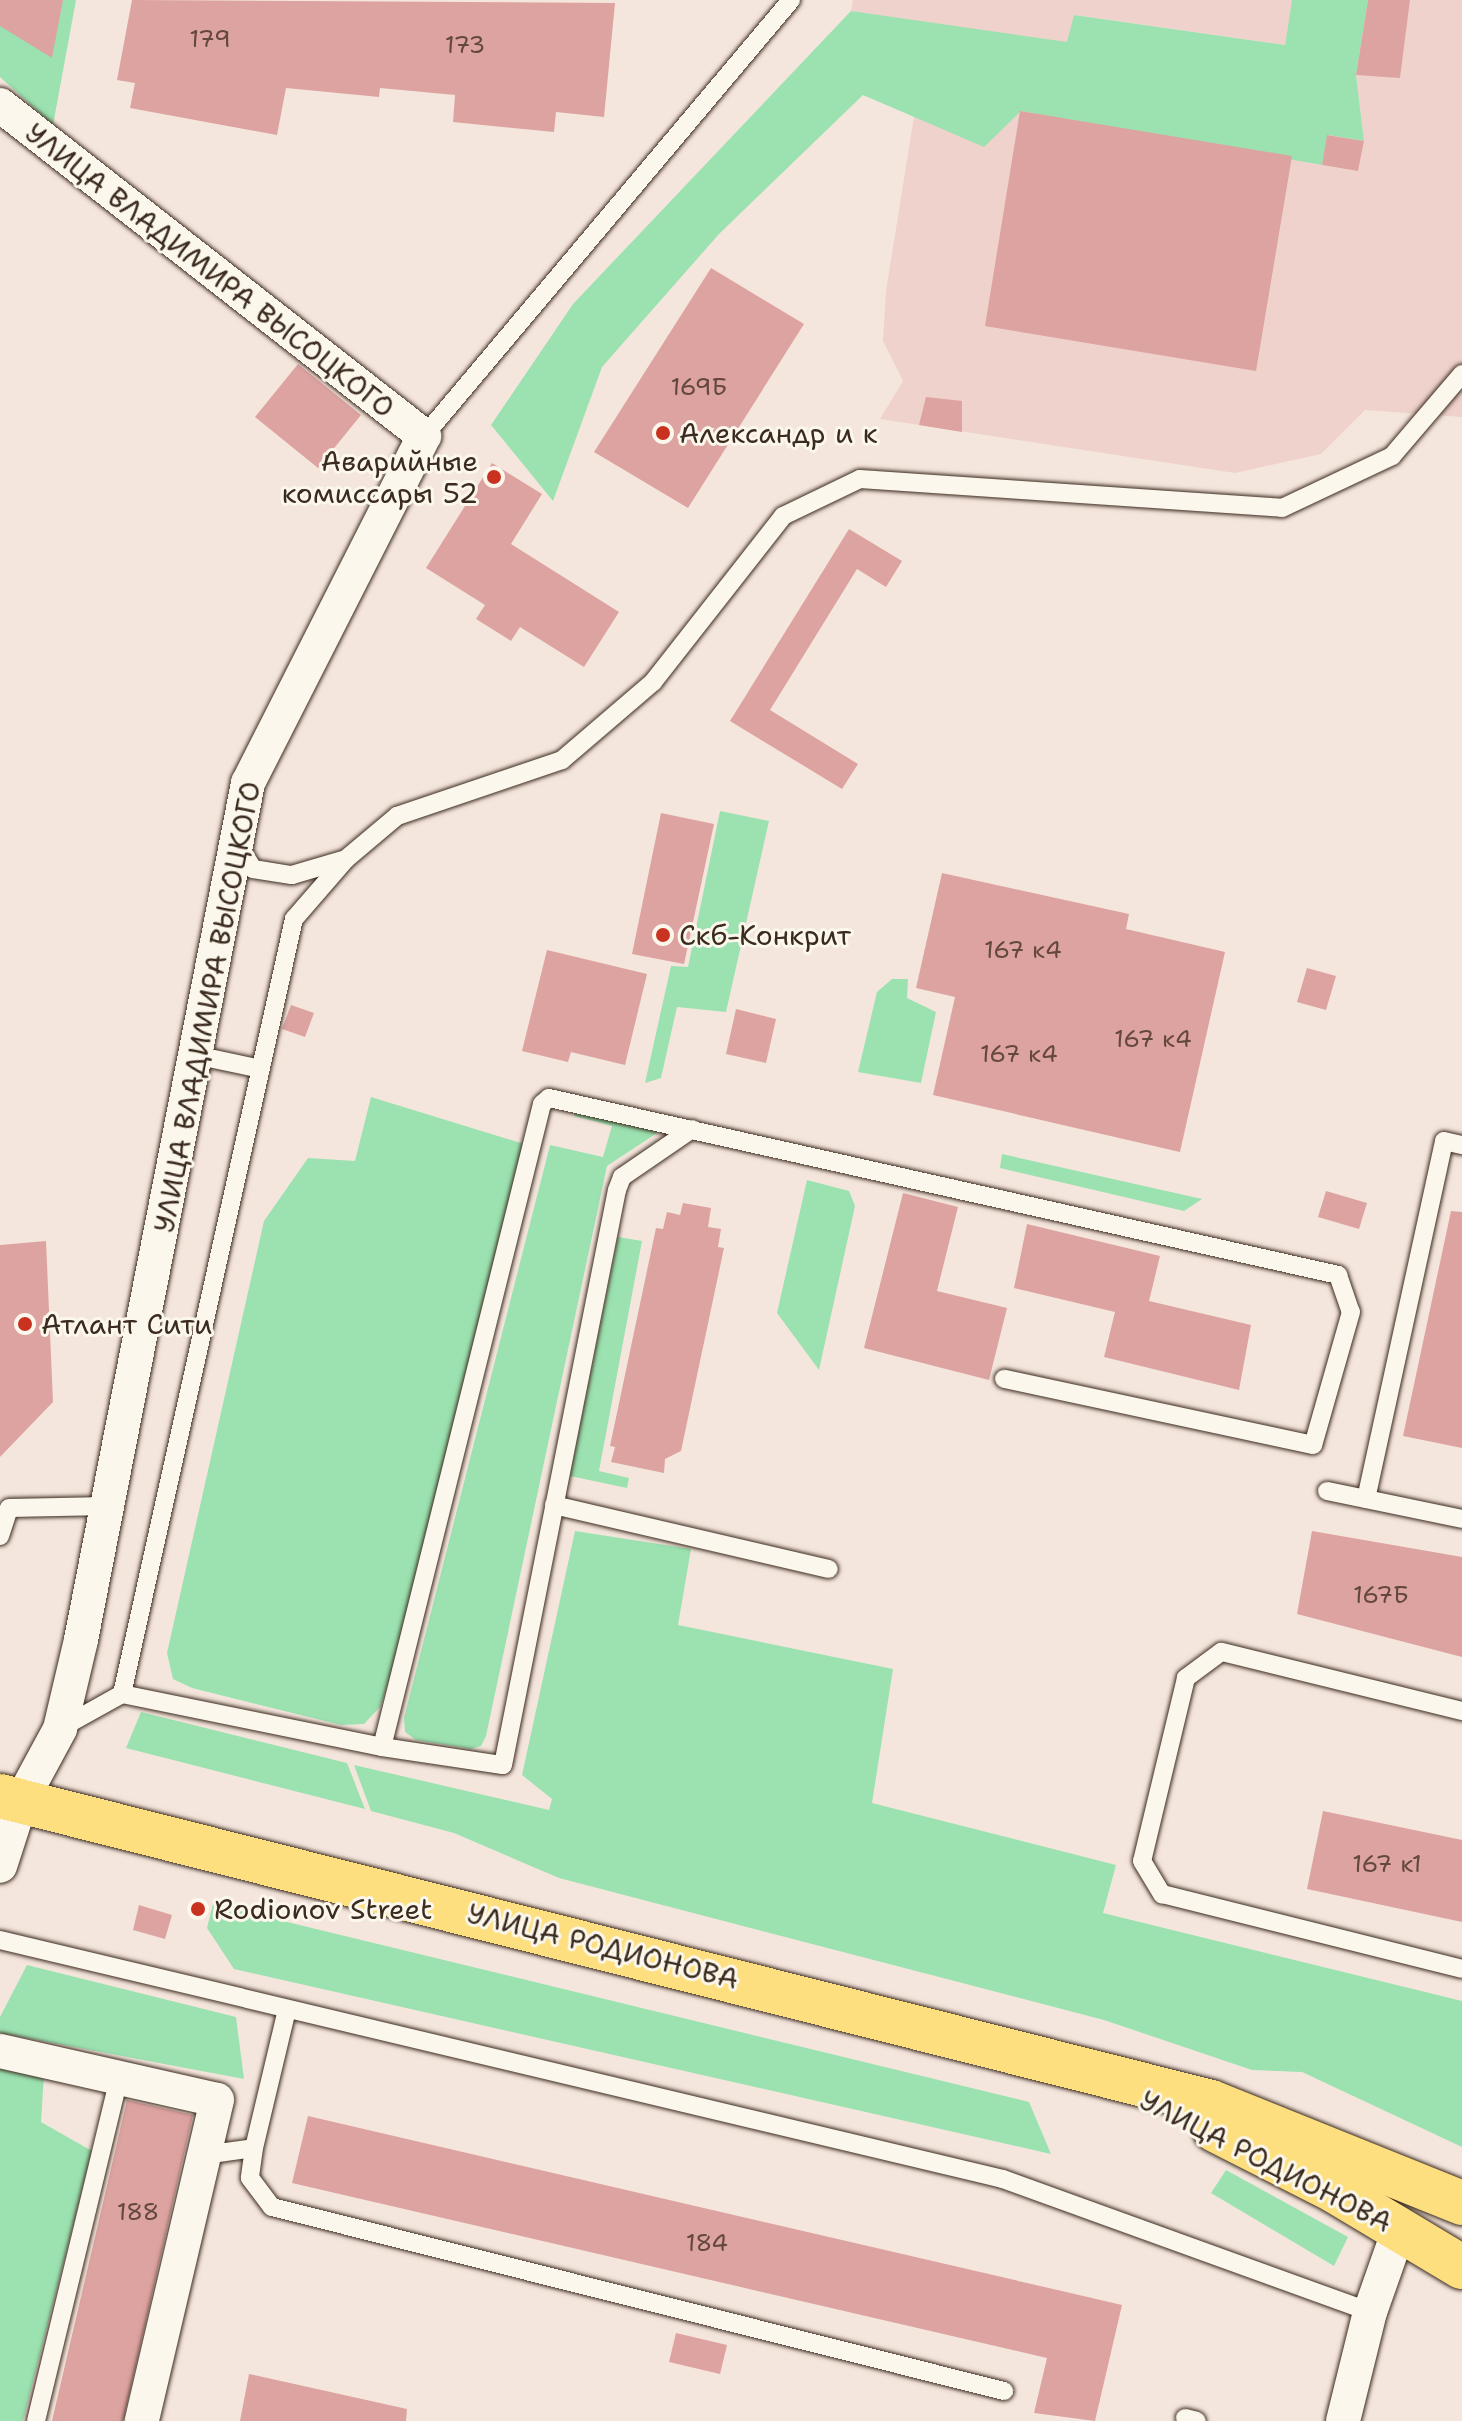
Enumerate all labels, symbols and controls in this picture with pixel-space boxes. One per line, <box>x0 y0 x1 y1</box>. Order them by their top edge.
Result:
house number: 179 <box>189 26 231 54</box>
house number: 173 <box>445 32 485 60</box>
street label: УЛИЦА ВЛАДИМИРА ВЫСОЦКОГО <box>19 116 401 424</box>
house number: 169Б <box>671 374 727 402</box>
place label: Александр и к <box>679 416 878 450</box>
marker: Александр и к <box>654 424 672 442</box>
place label: Аварийные комиссары 52 <box>282 444 478 510</box>
marker: Аварийные комиссары 52 <box>485 468 503 486</box>
street label: УЛИЦА ВЛАДИМИРА ВЫСОЦКОГО <box>147 779 267 1235</box>
place label: Скб-Конкрит <box>679 918 851 952</box>
marker: Скб-Конкрит <box>654 926 672 944</box>
house number: 167 к4 <box>984 937 1062 965</box>
house number: 167 к4 <box>1114 1026 1192 1054</box>
house number: 167 к4 <box>980 1041 1058 1069</box>
place label: Атлант Сити <box>41 1307 212 1341</box>
marker: Атлант Сити <box>16 1315 34 1333</box>
house number: 167Б <box>1353 1582 1409 1610</box>
house number: 167 к1 <box>1352 1851 1422 1879</box>
place label: Rodionov Street <box>214 1892 432 1926</box>
street label: УЛИЦА РОДИОНОВА <box>464 1896 742 1996</box>
marker: Rodionov Street <box>189 1900 207 1918</box>
street label: УЛИЦА РОДИОНОВА <box>1134 2083 1398 2239</box>
house number: 188 <box>117 2199 159 2227</box>
house number: 184 <box>686 2230 728 2258</box>

